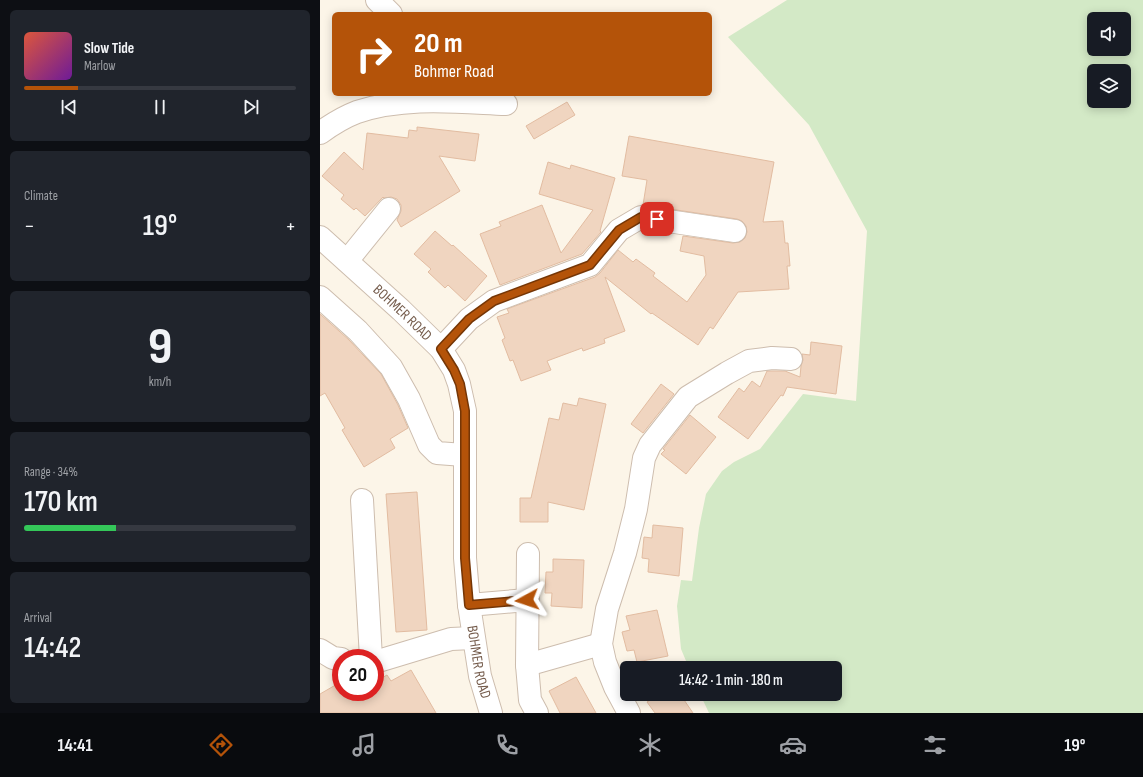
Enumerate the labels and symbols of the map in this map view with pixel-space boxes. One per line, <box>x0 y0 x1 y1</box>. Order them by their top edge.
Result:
pin <box>640 202 674 236</box>
street label: BOHMER ROAD <box>369 280 436 345</box>
position arrow <box>506 579 548 621</box>
street label: BOHMER ROAD <box>462 624 495 701</box>
speed limit sign: 20 <box>332 649 384 701</box>

